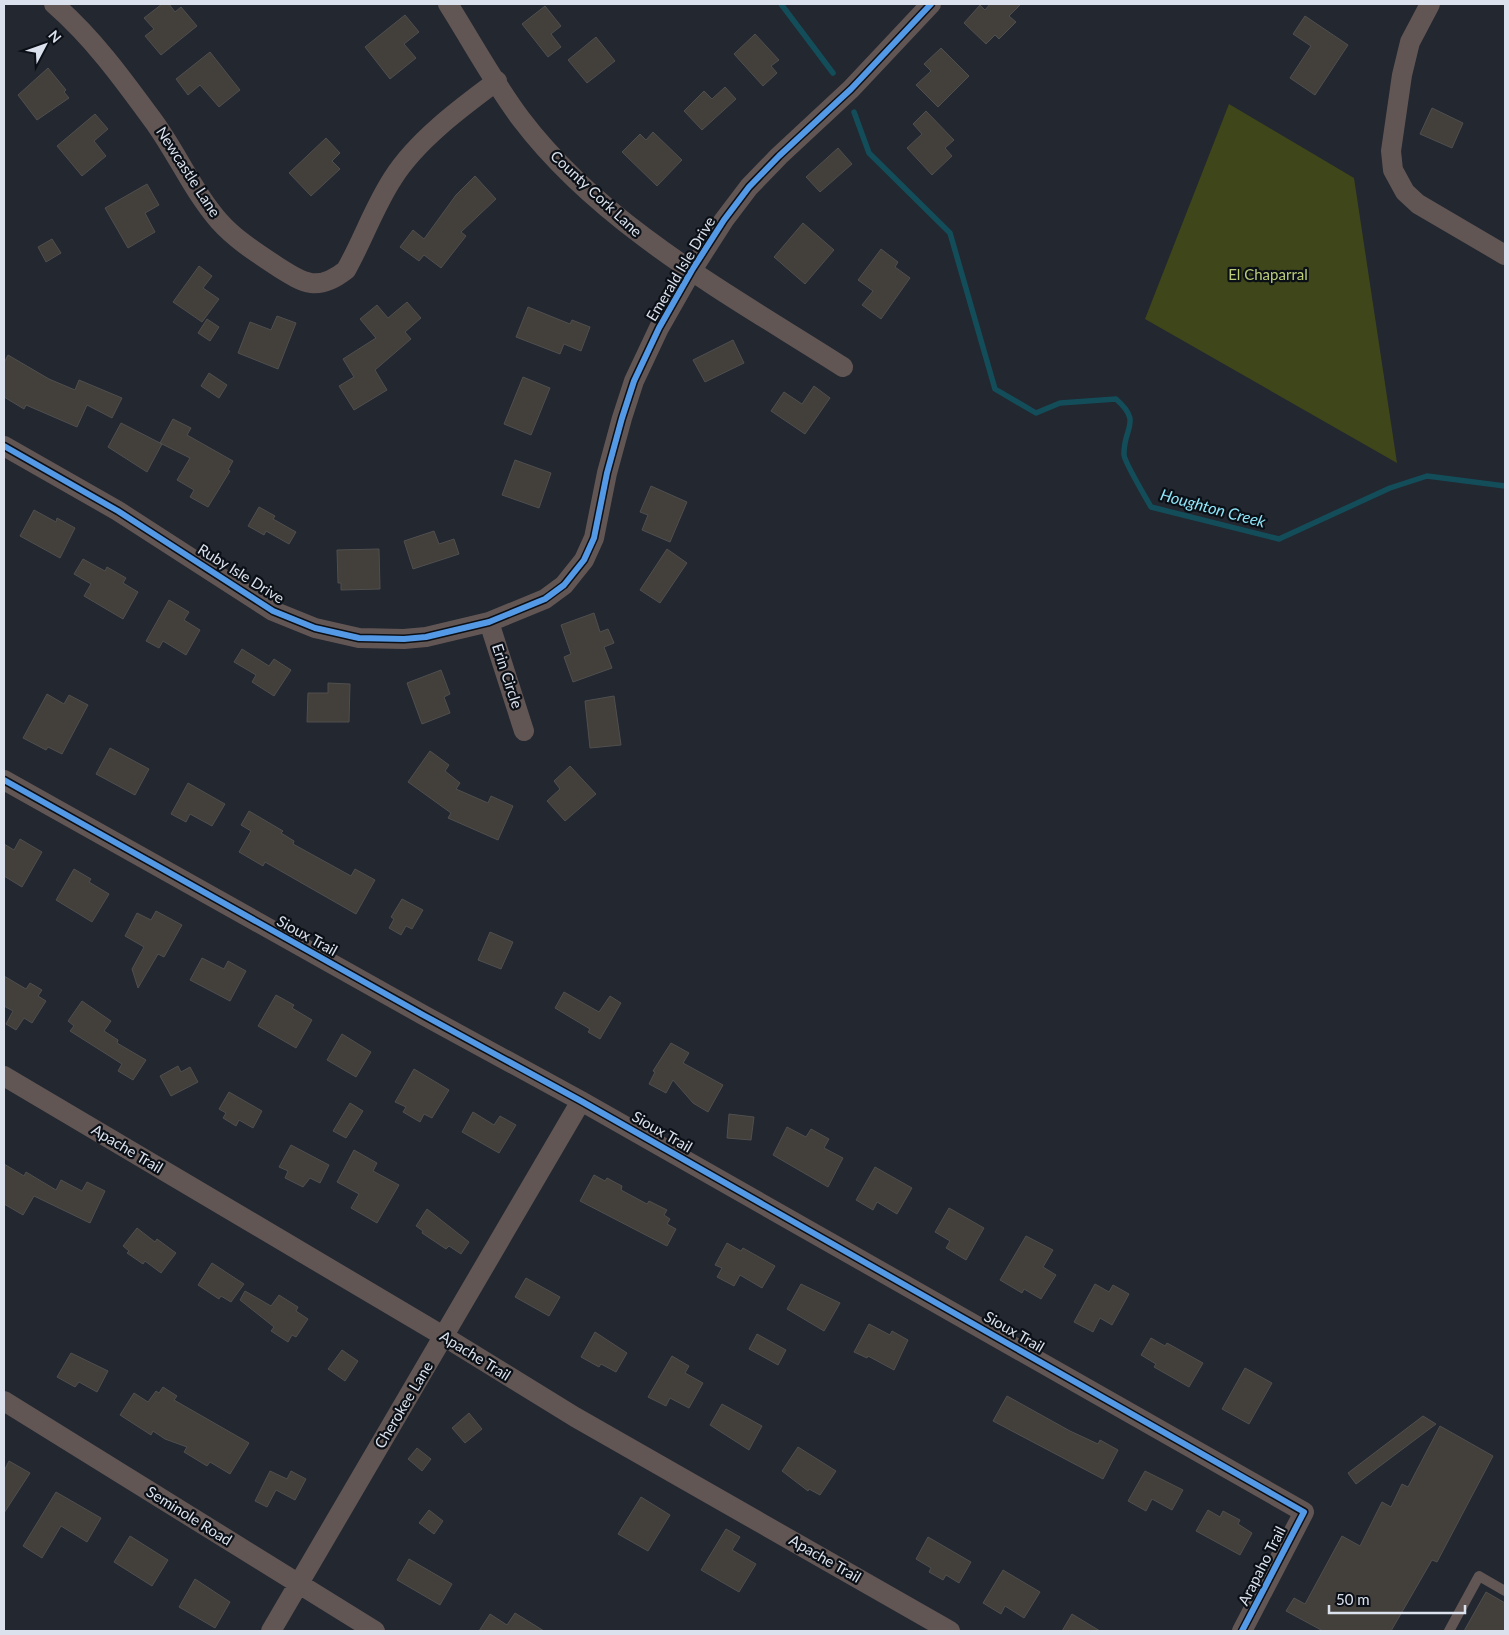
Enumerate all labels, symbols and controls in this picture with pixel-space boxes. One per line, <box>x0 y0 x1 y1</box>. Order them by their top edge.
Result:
north arrow <box>20 20 70 70</box>
text: N <box>45 26 65 46</box>
street label: Newcastle Lane <box>153 123 225 220</box>
street label: County Cork Lane <box>547 146 646 240</box>
street label: Emerald Isle Drive <box>642 213 718 324</box>
park label: El Chaparral <box>1228 265 1308 283</box>
water label: Houghton Creek <box>1159 484 1268 531</box>
street label: Ruby Isle Drive <box>195 539 288 607</box>
street label: Erin Circle <box>489 641 527 710</box>
street label: Sioux Trail <box>274 911 341 959</box>
street label: Sioux Trail <box>629 1107 696 1156</box>
street label: Apache Trail <box>89 1120 166 1176</box>
street label: Sioux Trail <box>981 1307 1048 1356</box>
street label: Apache Trail <box>437 1326 514 1384</box>
street label: Cherokee Lane <box>370 1358 436 1451</box>
street label: Seminole Road <box>143 1482 236 1549</box>
street label: Arapaho Trail <box>1234 1523 1289 1608</box>
street label: Apache Trail <box>786 1530 865 1586</box>
scale bar <box>1329 1582 1465 1614</box>
text: 50 m <box>1336 1590 1370 1608</box>

